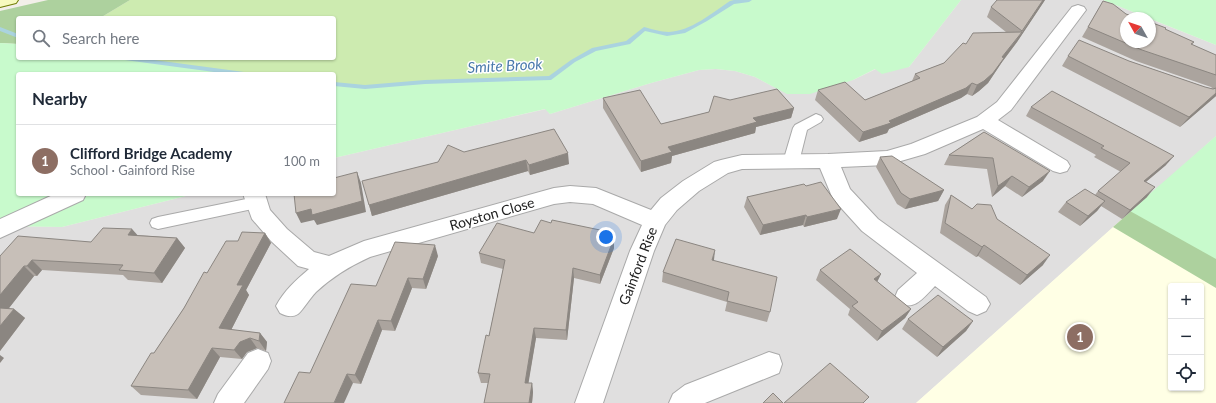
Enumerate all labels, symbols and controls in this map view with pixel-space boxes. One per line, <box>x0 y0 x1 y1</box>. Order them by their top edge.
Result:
north arrow <box>1120 12 1156 48</box>
search box <box>16 16 336 60</box>
icon: search <box>30 27 52 49</box>
text: Search here <box>62 29 139 47</box>
water label: Smite Brook <box>467 54 544 76</box>
text: Nearby <box>32 88 87 109</box>
text: Clifford Bridge Academy <box>70 144 232 162</box>
text: 1 <box>41 153 49 169</box>
text: 100 m <box>283 153 320 169</box>
text: School · Gainford Rise <box>70 162 195 178</box>
street label: Royston Close <box>447 193 536 234</box>
street label: Gainford Rise <box>615 224 660 307</box>
your location <box>596 227 616 247</box>
map controls <box>1168 283 1204 391</box>
button: + <box>1168 283 1204 319</box>
button: − <box>1168 319 1204 355</box>
pin: 1 <box>1067 322 1093 352</box>
button: locate <box>1168 355 1204 391</box>

